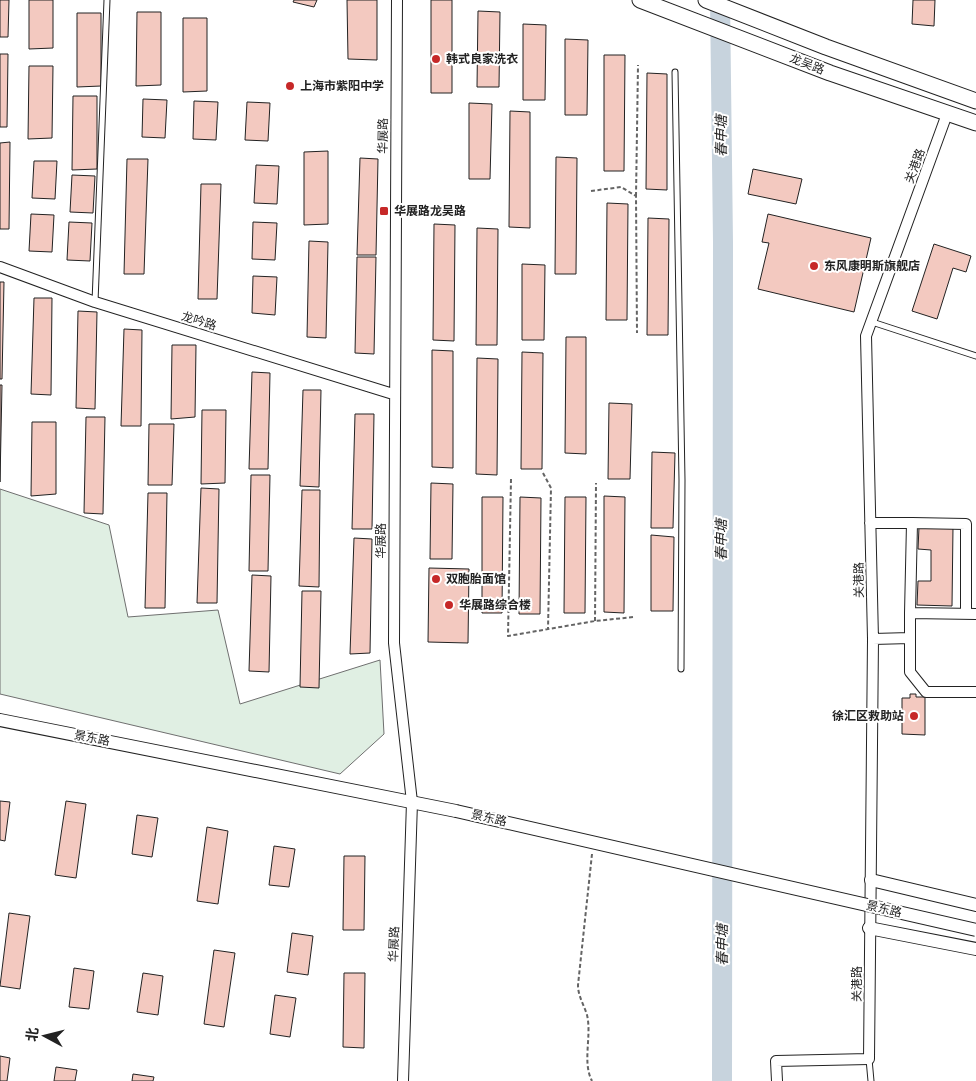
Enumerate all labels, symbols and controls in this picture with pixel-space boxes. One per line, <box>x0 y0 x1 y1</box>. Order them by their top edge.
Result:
street label: 龙吴路 <box>788 51 826 77</box>
place label: 韩式良家洗衣 <box>446 52 518 66</box>
marker: 韩式良家洗衣 <box>430 53 442 65</box>
place label: 上海市紫阳中学 <box>300 79 384 93</box>
marker: 上海市紫阳中学 <box>284 80 296 92</box>
water label: 春申塘 <box>713 113 730 157</box>
street label: 华展路 <box>376 118 390 154</box>
street label: 关港路 <box>902 147 928 185</box>
place label: 华展路龙吴路 <box>394 204 466 218</box>
marker: 华展路龙吴路 <box>378 205 390 217</box>
place label: 东风康明斯旗舰店 <box>824 259 920 273</box>
marker: 东风康明斯旗舰店 <box>808 260 820 272</box>
street label: 龙吟路 <box>180 309 218 333</box>
water label: 春申塘 <box>713 517 730 561</box>
street label: 华展路 <box>374 523 388 559</box>
street label: 关港路 <box>852 562 866 598</box>
place label: 双胞胎面馆 <box>446 572 506 586</box>
marker: 双胞胎面馆 <box>430 573 442 585</box>
place label: 华展路综合楼 <box>459 598 531 612</box>
marker: 华展路综合楼 <box>443 599 455 611</box>
place label: 徐汇区救助站 <box>832 709 904 723</box>
marker: 徐汇区救助站 <box>908 710 920 722</box>
street label: 景东路 <box>73 728 111 748</box>
street label: 景东路 <box>470 807 508 829</box>
street label: 景东路 <box>865 898 903 920</box>
water label: 春申塘 <box>714 922 731 966</box>
street label: 华展路 <box>386 926 402 962</box>
street label: 关港路 <box>850 966 864 1002</box>
north arrow <box>20 1011 70 1061</box>
text: 北 <box>23 1026 42 1042</box>

